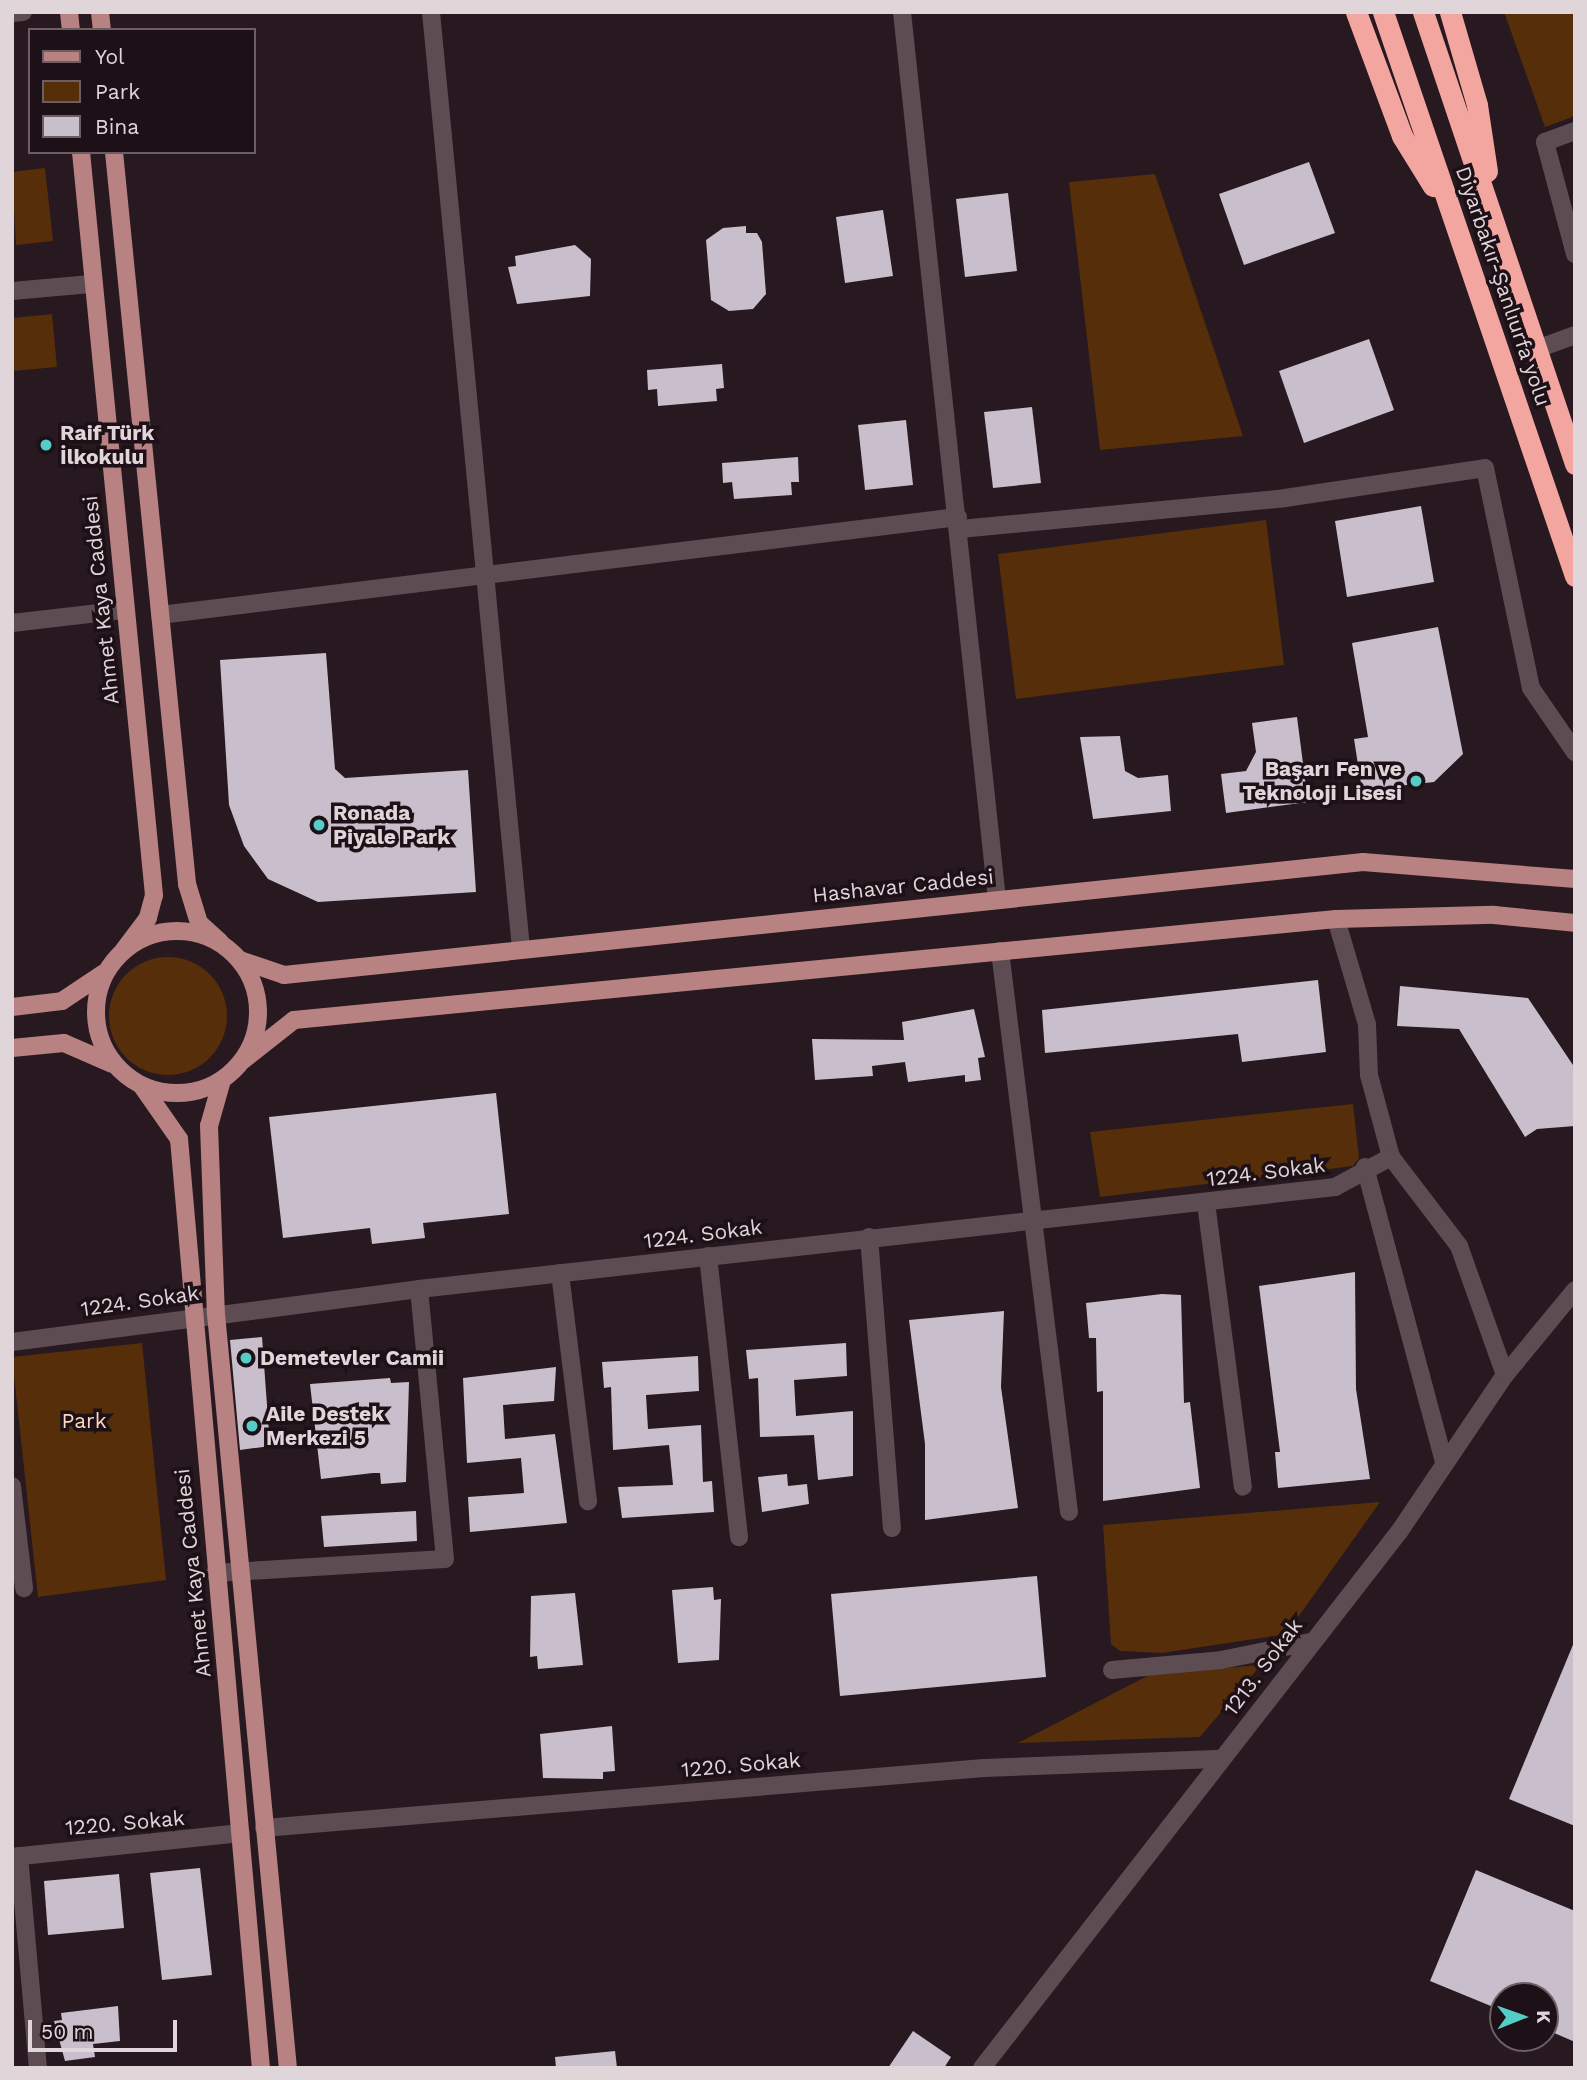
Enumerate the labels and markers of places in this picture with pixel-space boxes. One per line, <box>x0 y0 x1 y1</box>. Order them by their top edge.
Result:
place label: Raif Türk İlkokulu <box>60 420 155 470</box>
marker: Raif Türk İlkokulu <box>38 437 54 453</box>
place label: Başarı Fen ve Teknoloji Lisesi <box>1242 756 1402 806</box>
marker: Başarı Fen ve Teknoloji Lisesi <box>1408 773 1424 789</box>
place label: Ronada Piyale Park <box>333 800 450 850</box>
marker: Ronada Piyale Park <box>311 817 327 833</box>
place label: Demetevler Camii <box>260 1345 444 1371</box>
marker: Demetevler Camii <box>238 1350 254 1366</box>
place label: Aile Destek Merkezi 5 <box>266 1401 384 1451</box>
marker: Aile Destek Merkezi 5 <box>244 1418 260 1434</box>

